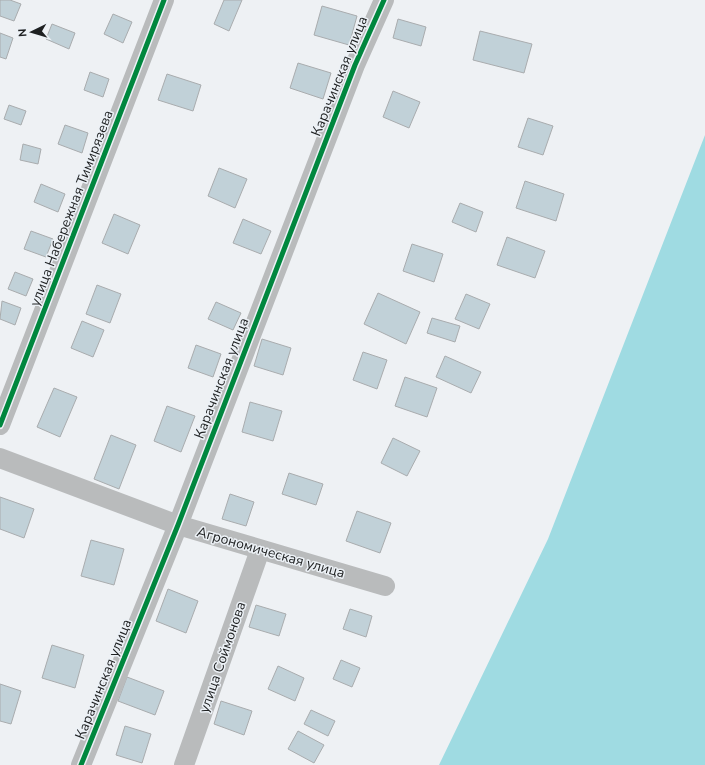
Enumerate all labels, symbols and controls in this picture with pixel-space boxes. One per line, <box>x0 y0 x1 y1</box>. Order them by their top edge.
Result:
north arrow <box>12 12 52 52</box>
street label: Карачинская улица <box>307 13 372 139</box>
text: N <box>15 28 30 38</box>
street label: улица Набережная Тимирязева <box>25 107 118 309</box>
street label: Карачинская улица <box>190 315 253 441</box>
street label: Агрономическая улица <box>195 522 347 583</box>
street label: улица Соймонова <box>195 599 250 715</box>
street label: Карачинская улица <box>71 616 136 742</box>

